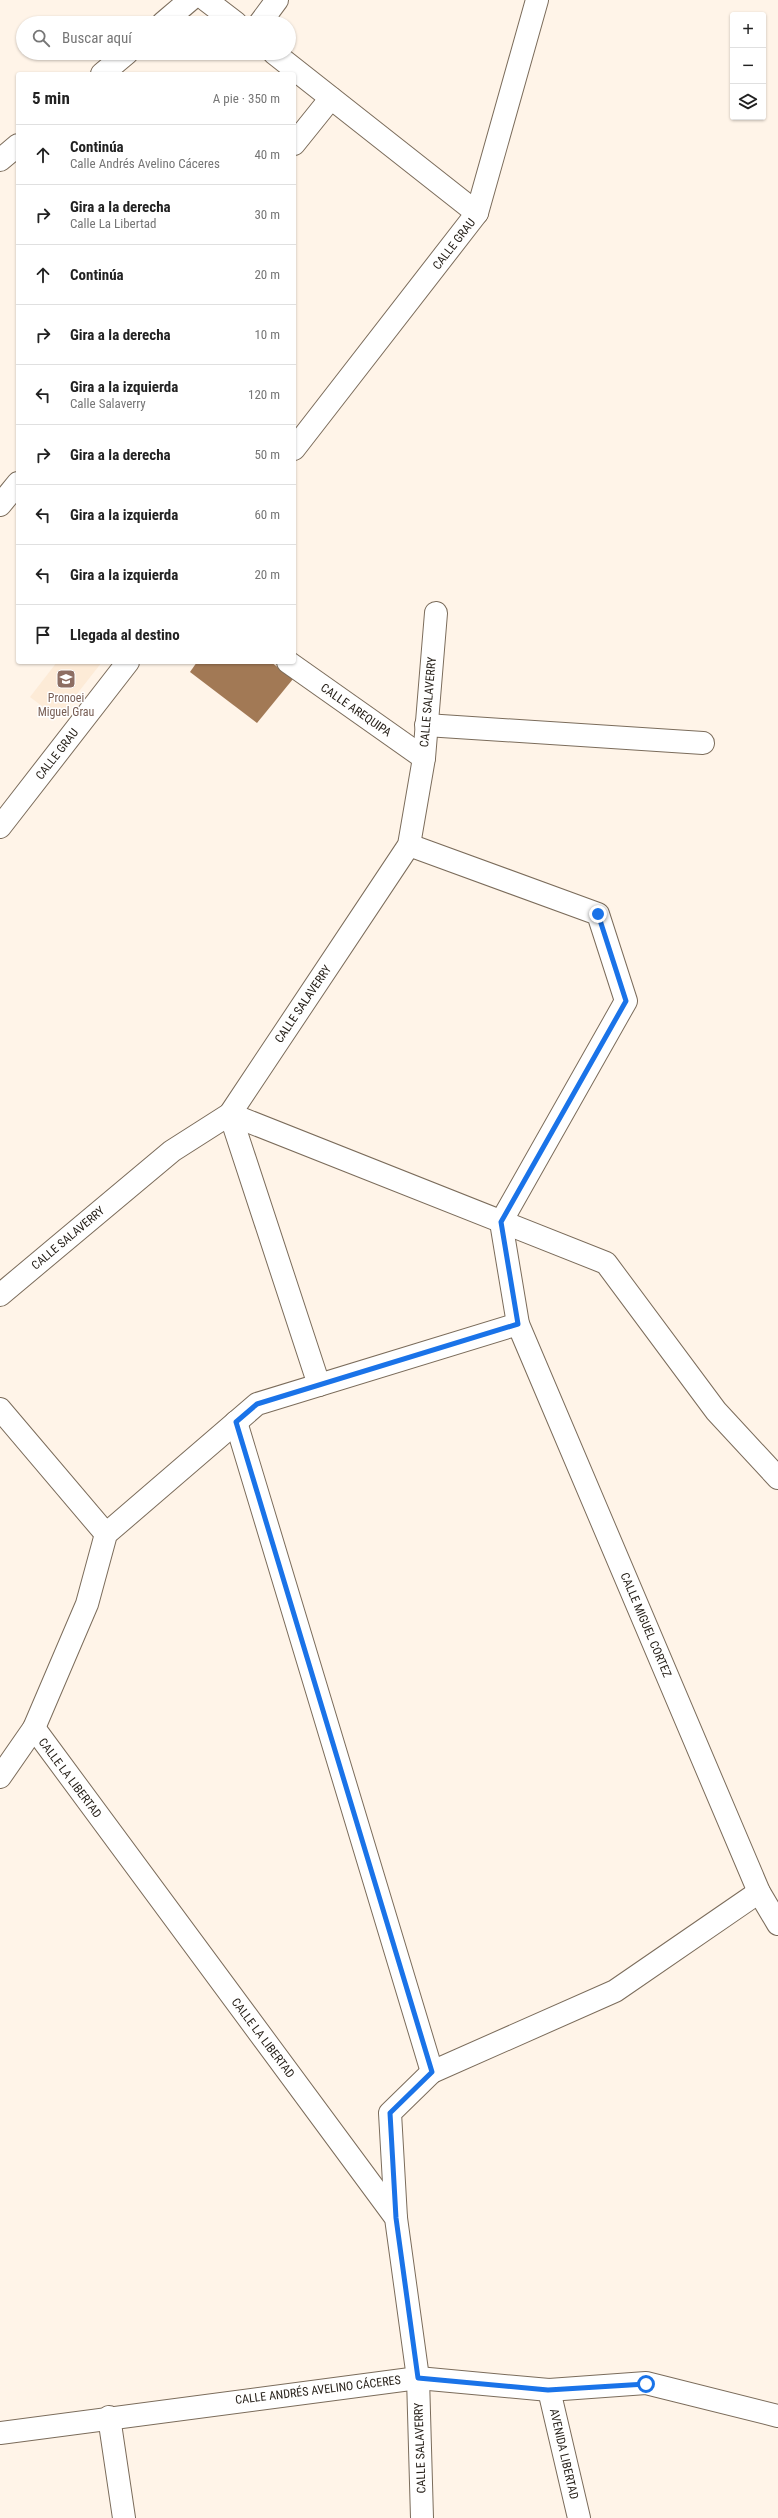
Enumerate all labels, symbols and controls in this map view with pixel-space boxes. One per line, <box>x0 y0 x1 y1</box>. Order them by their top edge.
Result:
map controls <box>730 12 766 120</box>
button: + <box>730 12 766 48</box>
search box <box>16 16 296 60</box>
icon: search <box>30 27 52 49</box>
text: Buscar aquí <box>62 29 132 47</box>
button: − <box>730 48 766 84</box>
button: layers <box>730 84 766 120</box>
text: 5 min <box>32 88 70 108</box>
text: A pie · 350 m <box>213 91 280 106</box>
text: Continúa <box>70 138 124 156</box>
icon: ahead <box>32 144 54 166</box>
text: 40 m <box>254 147 280 162</box>
text: Calle Andrés Avelino Cáceres <box>70 156 220 171</box>
text: Gira a la derecha <box>70 198 171 216</box>
icon: right <box>32 204 54 226</box>
text: 30 m <box>254 207 280 222</box>
text: Calle La Libertad <box>70 216 157 231</box>
street label: CALLE GRAU <box>430 216 478 272</box>
icon: ahead <box>32 264 54 286</box>
text: Continúa <box>70 266 124 284</box>
text: 20 m <box>254 267 280 282</box>
icon: right <box>32 324 54 346</box>
text: Gira a la derecha <box>70 326 171 344</box>
text: 10 m <box>254 327 280 342</box>
text: Gira a la izquierda <box>70 378 178 396</box>
icon: left <box>32 384 54 406</box>
text: 120 m <box>248 387 280 402</box>
text: Calle Salaverry <box>70 396 146 411</box>
icon: right <box>32 444 54 466</box>
text: Gira a la derecha <box>70 446 171 464</box>
text: 50 m <box>254 447 280 462</box>
icon: left <box>32 504 54 526</box>
text: Gira a la izquierda <box>70 506 178 524</box>
text: 60 m <box>254 507 280 522</box>
icon: left <box>32 564 54 586</box>
text: Gira a la izquierda <box>70 566 178 584</box>
text: 20 m <box>254 567 280 582</box>
icon: arrive <box>32 624 54 646</box>
text: Llegada al destino <box>70 626 180 644</box>
street label: CALLE SALAVERRY <box>417 656 439 748</box>
school or university icon: Pronoei Miguel Grau <box>55 668 77 690</box>
street label: CALLE AREQUIPA <box>318 681 394 740</box>
place label: Pronoei Miguel Grau <box>38 691 95 719</box>
street label: CALLE GRAU <box>33 726 81 782</box>
route end <box>589 905 607 923</box>
street label: CALLE SALAVERRY <box>272 962 335 1046</box>
street label: CALLE SALAVERRY <box>29 1203 108 1273</box>
street label: CALLE MIGUEL CORTEZ <box>618 1570 674 1680</box>
street label: CALLE LA LIBERTAD <box>36 1735 105 1821</box>
street label: CALLE LA LIBERTAD <box>229 1995 298 2081</box>
street label: CALLE ANDRÉS AVELINO CÁCERES <box>234 2372 402 2407</box>
route start <box>637 2375 655 2393</box>
street label: CALLE SALAVERRY <box>411 2402 429 2494</box>
street label: AVENIDA LIBERTAD <box>547 2407 581 2501</box>

